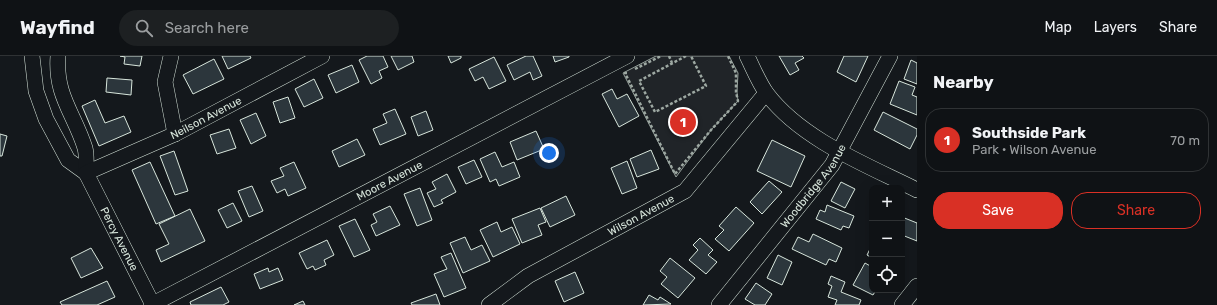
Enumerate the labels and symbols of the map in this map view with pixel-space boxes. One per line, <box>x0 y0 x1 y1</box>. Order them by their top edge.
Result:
street label: Neilson Avenue <box>168 94 244 142</box>
pin: 1 <box>670 107 696 137</box>
street label: Woodbridge Avenue <box>778 142 849 231</box>
your location <box>539 143 559 163</box>
street label: Moore Avenue <box>354 158 425 203</box>
street label: Wilson Avenue <box>606 192 677 239</box>
street label: Percy Avenue <box>97 205 141 273</box>

